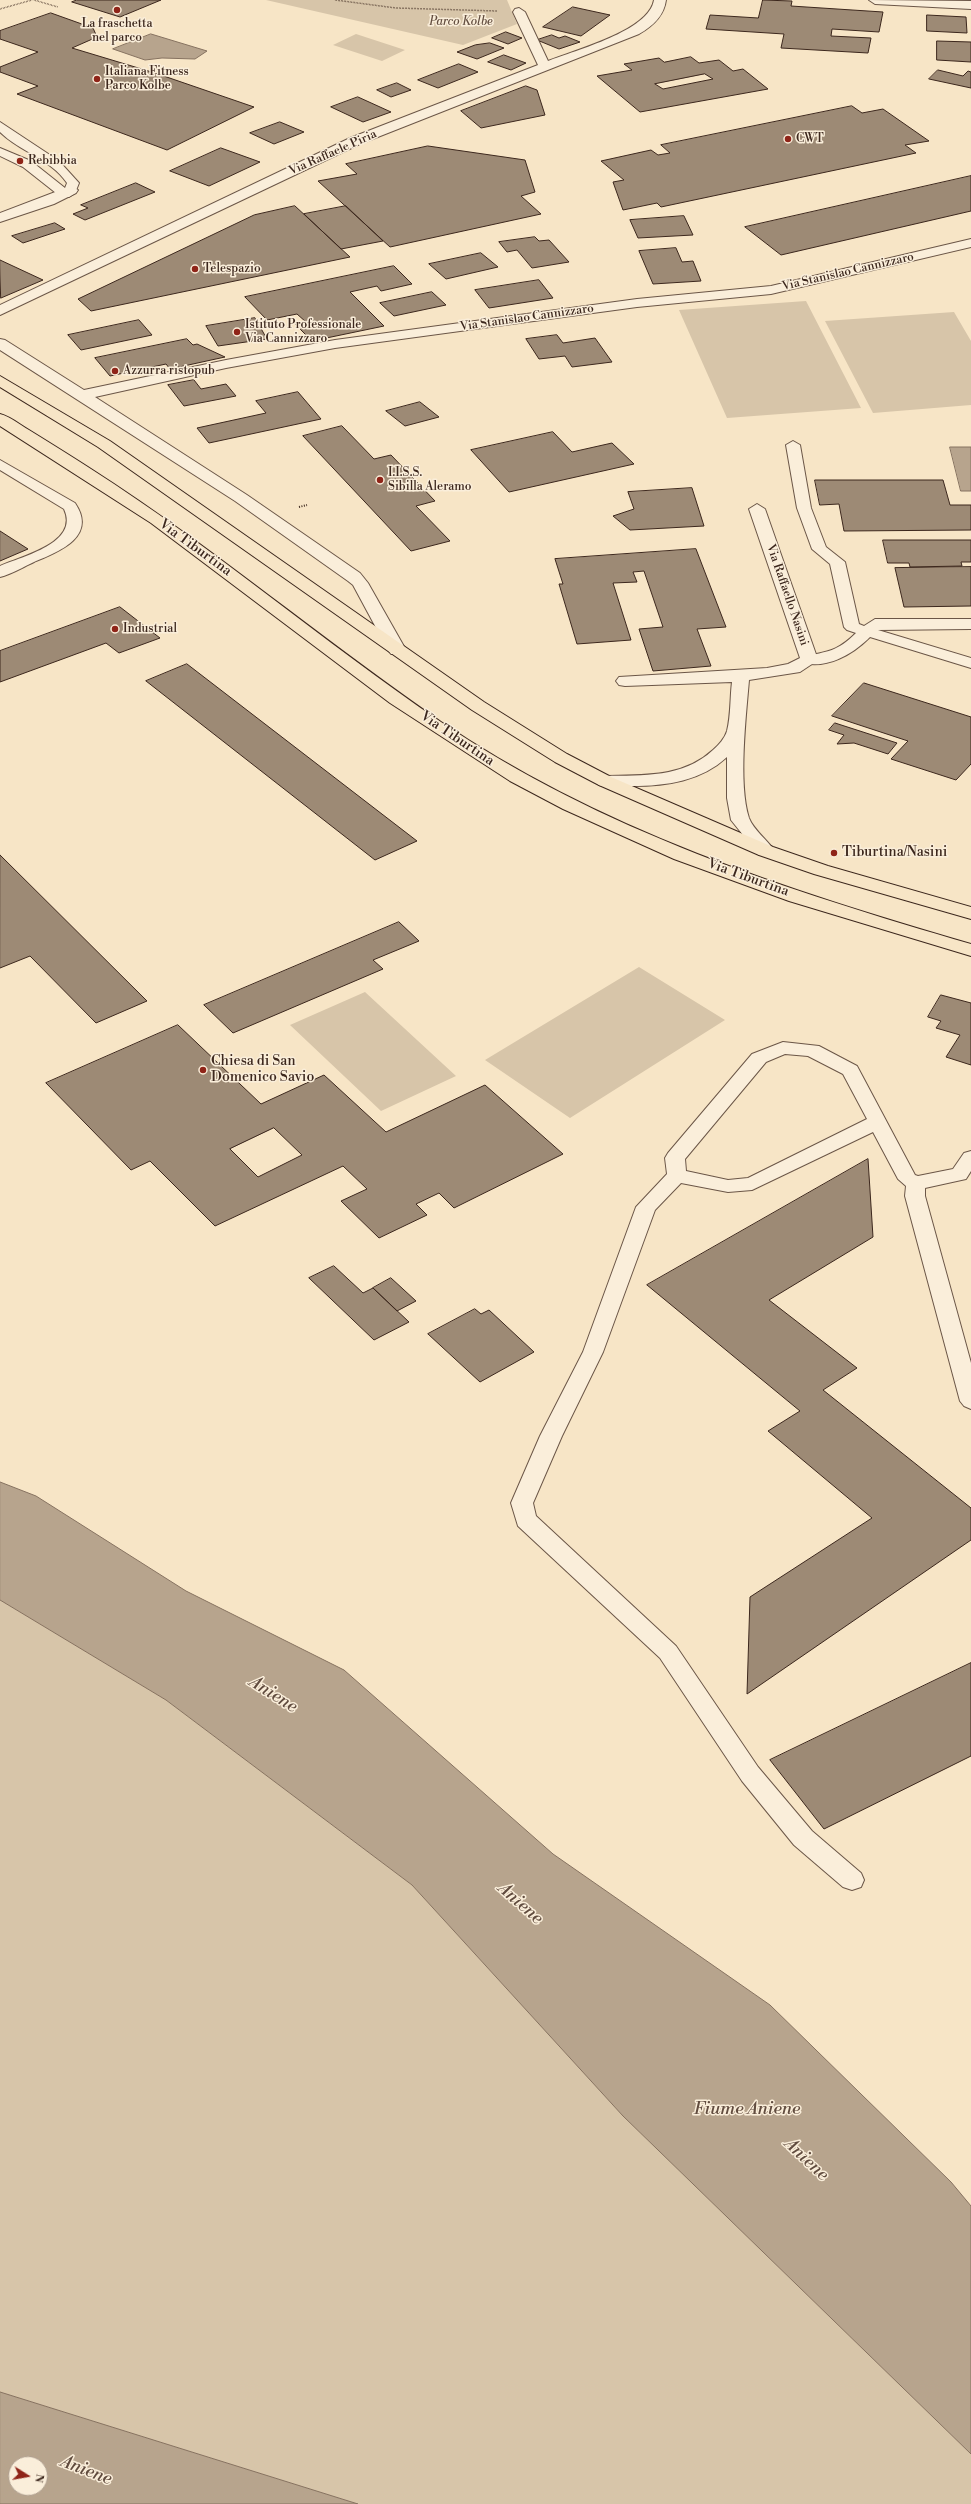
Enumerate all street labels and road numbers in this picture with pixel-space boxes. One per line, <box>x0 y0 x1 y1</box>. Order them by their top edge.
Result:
street label: Via Raffaele Piria <box>287 127 379 179</box>
street label: Via Stanislao Cannizzaro <box>781 250 915 294</box>
street label: Via Stanislao Cannizzaro <box>459 301 595 335</box>
street label: Via Tiburtina <box>155 516 235 580</box>
street label: Via Raffaello Nasini <box>763 542 811 648</box>
street label: Via Tiburtina <box>417 708 497 770</box>
street label: Via Tiburtina <box>705 855 791 901</box>

